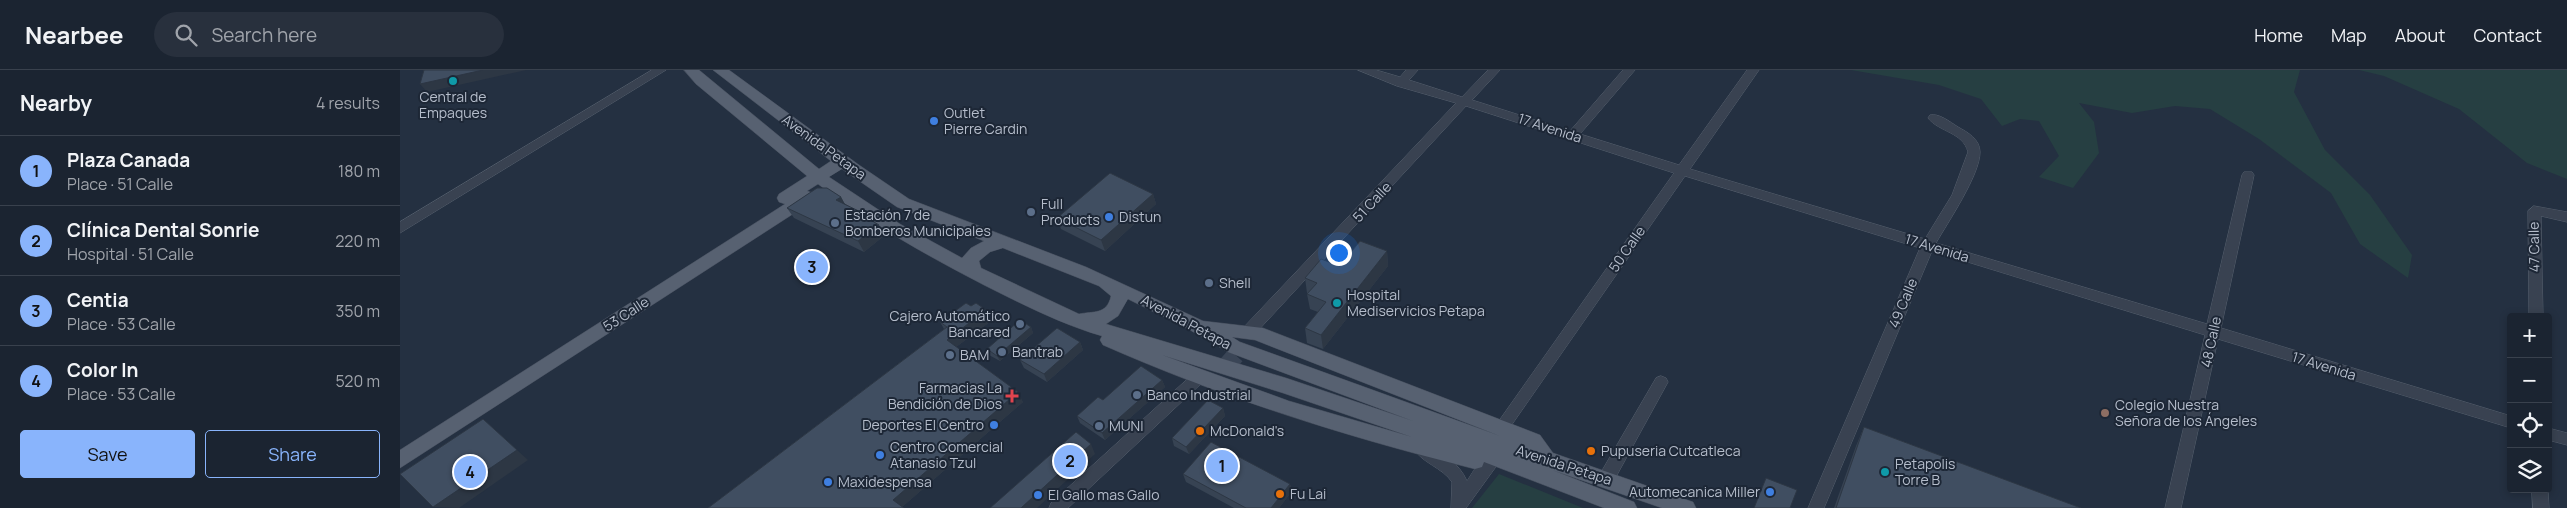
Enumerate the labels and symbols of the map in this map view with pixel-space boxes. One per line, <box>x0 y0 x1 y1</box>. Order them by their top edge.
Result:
marker: Central de Empaques <box>447 75 459 87</box>
place label: Central de Empaques <box>419 87 487 122</box>
place label: Outlet Pierre Cardin <box>944 103 1027 138</box>
street label: 17 Avenida <box>1516 108 1585 147</box>
street label: Avenida Petapa <box>778 110 870 184</box>
marker: Outlet Pierre Cardin <box>928 115 940 127</box>
street label: 51 Calle <box>1348 177 1395 226</box>
place label: Full Products <box>1041 194 1100 229</box>
place label: Estación 7 de Bomberos Municipales <box>845 205 991 240</box>
marker: Full Products <box>1025 206 1037 218</box>
place label: Distun <box>1119 207 1161 226</box>
marker: Distun <box>1103 211 1115 223</box>
marker: Estación 7 de Bomberos Municipales <box>829 217 841 229</box>
street label: 50 Calle <box>1604 222 1649 275</box>
street label: 47 Calle <box>2524 222 2543 272</box>
street label: 17 Avenida <box>1903 229 1972 266</box>
your location <box>1326 240 1352 266</box>
pin: 3 <box>796 248 828 286</box>
place label: Shell <box>1219 273 1251 292</box>
street label: 49 Calle <box>1884 275 1921 331</box>
marker: Shell <box>1203 277 1215 289</box>
place label: Hospital Mediservicios Petapa <box>1347 285 1485 320</box>
street label: Avenida Petapa <box>1138 290 1235 353</box>
street label: 53 Calle <box>599 292 652 335</box>
marker: Hospital Mediservicios Petapa <box>1331 297 1343 309</box>
place label: Cajero Automático Bancared <box>889 306 1010 341</box>
street label: 48 Calle <box>2196 315 2225 369</box>
marker: Cajero Automático Bancared <box>1014 318 1026 330</box>
place label: Bantrab <box>1012 342 1063 361</box>
place label: BAM <box>960 345 989 364</box>
marker: Bantrab <box>996 346 1008 358</box>
street label: 17 Avenida <box>2290 347 2359 384</box>
marker: BAM <box>944 349 956 361</box>
place label: Farmacias La Bendición de Dios <box>888 378 1002 413</box>
place label: Banco Industrial <box>1147 385 1251 404</box>
marker: Banco Industrial <box>1131 389 1143 401</box>
marker: Farmacias La Bendición de Dios <box>1006 390 1018 402</box>
place label: Colegio Nuestra Señora de los Ángeles <box>2115 395 2257 430</box>
marker: Colegio Nuestra Señora de los Ángeles <box>2099 407 2111 419</box>
place label: Deportes El Centro <box>862 415 984 434</box>
place label: MUNI <box>1109 416 1143 435</box>
marker: Deportes El Centro <box>988 419 1000 431</box>
marker: MUNI <box>1093 420 1105 432</box>
place label: McDonald's <box>1210 421 1284 440</box>
marker: McDonald's <box>1194 425 1206 437</box>
place label: Centro Comercial Atanasio Tzul <box>890 437 1003 472</box>
street label: Avenida Petapa <box>1514 440 1614 489</box>
place label: Pupuseria Cutcatleca <box>1601 441 1740 460</box>
pin: 2 <box>1054 442 1086 480</box>
marker: Pupuseria Cutcatleca <box>1585 445 1597 457</box>
pin: 1 <box>1206 447 1238 485</box>
marker: Centro Comercial Atanasio Tzul <box>874 449 886 461</box>
pin: 4 <box>454 453 486 491</box>
place label: Petapolis Torre B <box>1895 454 1955 489</box>
marker: Petapolis Torre B <box>1879 466 1891 478</box>
place label: Maxidespensa <box>838 472 932 491</box>
marker: Maxidespensa <box>822 476 834 488</box>
place label: Automecanica Miller <box>1629 482 1760 501</box>
place label: Fu Lai <box>1290 484 1326 503</box>
place label: El Gallo mas Gallo <box>1048 485 1160 504</box>
marker: Automecanica Miller <box>1764 486 1776 498</box>
marker: Fu Lai <box>1274 488 1286 500</box>
marker: El Gallo mas Gallo <box>1032 489 1044 501</box>

